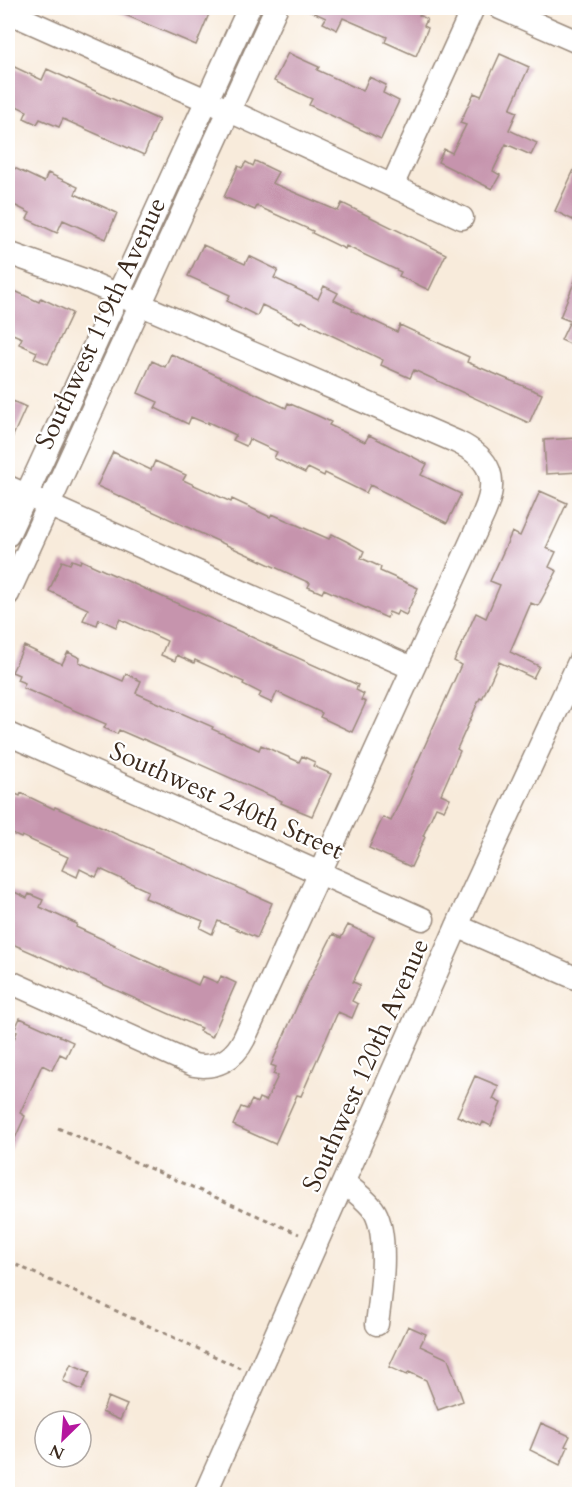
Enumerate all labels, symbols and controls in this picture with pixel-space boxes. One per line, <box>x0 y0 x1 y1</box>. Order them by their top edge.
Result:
street label: Southwest 119th Avenue <box>27 192 174 455</box>
street label: Southwest 240th Street <box>104 733 349 868</box>
street label: Southwest 120th Avenue <box>294 933 437 1198</box>
north arrow <box>33 1409 93 1469</box>
text: N <box>46 1439 68 1465</box>

